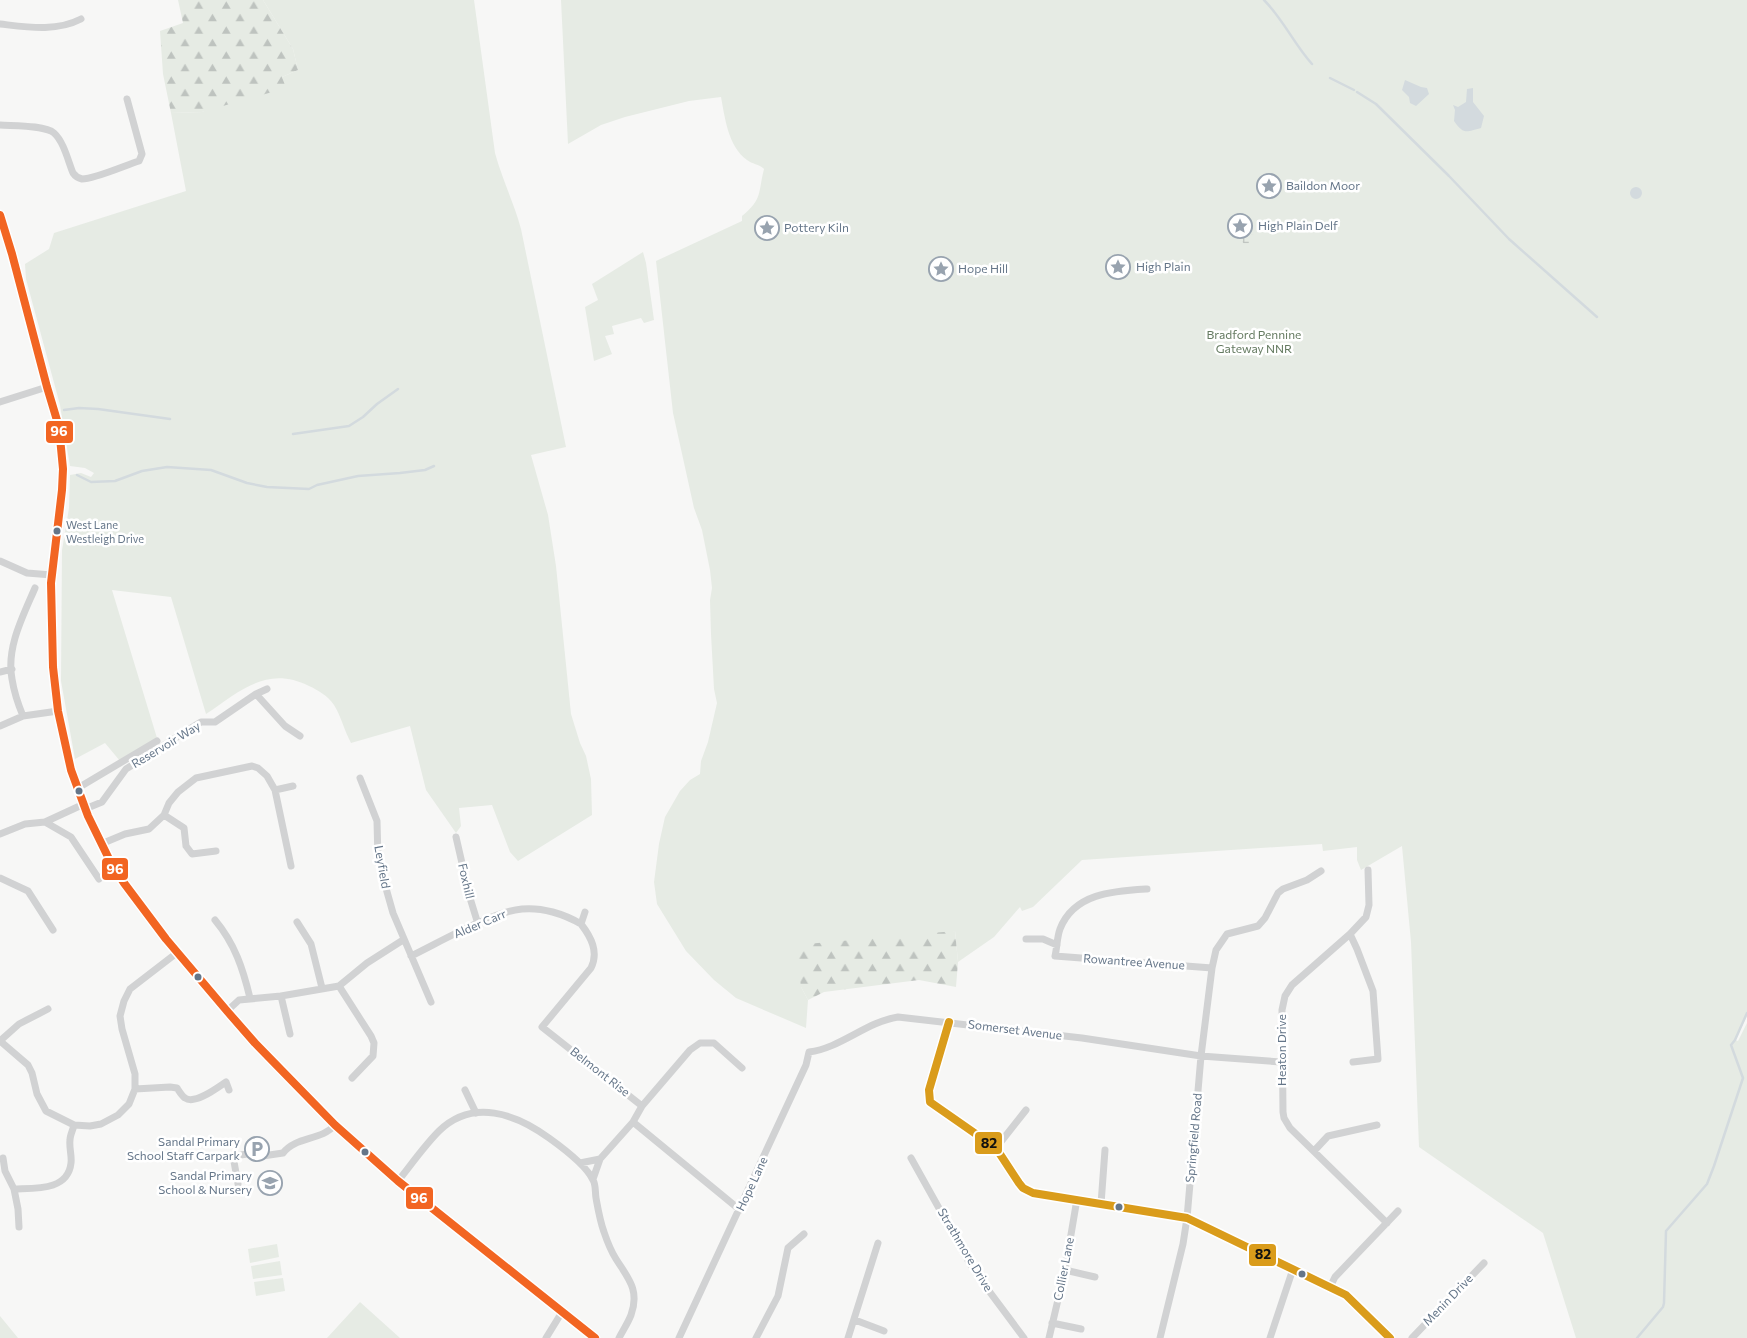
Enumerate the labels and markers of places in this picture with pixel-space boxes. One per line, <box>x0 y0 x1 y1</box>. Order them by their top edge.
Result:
place icon: Baildon Moor <box>1256 173 1282 199</box>
place label: Baildon Moor <box>1286 178 1360 192</box>
place icon: High Plain Delf <box>1227 213 1253 239</box>
place icon: Pottery Kiln <box>754 215 780 241</box>
place label: High Plain Delf <box>1258 218 1338 232</box>
place label: Pottery Kiln <box>784 220 849 234</box>
place icon: High Plain <box>1105 254 1131 280</box>
place icon: Hope Hill <box>928 256 954 282</box>
place label: High Plain <box>1136 259 1191 273</box>
place label: Hope Hill <box>958 261 1008 275</box>
place label: West Lane Westleigh Drive <box>66 518 144 545</box>
marker: West Lane Westleigh Drive <box>52 526 62 536</box>
unlabelled marker <box>74 786 84 796</box>
unlabelled marker <box>193 972 203 982</box>
place label: Sandal Primary School Staff Carpark <box>127 1134 240 1162</box>
parking icon: Sandal Primary School Staff Carpark <box>244 1136 270 1162</box>
unlabelled marker <box>360 1147 370 1157</box>
place label: Sandal Primary School & Nursery <box>158 1168 252 1196</box>
school or university icon: Sandal Primary School & Nursery <box>257 1170 283 1196</box>
unlabelled marker <box>1114 1202 1124 1212</box>
unlabelled marker <box>1297 1269 1307 1279</box>

